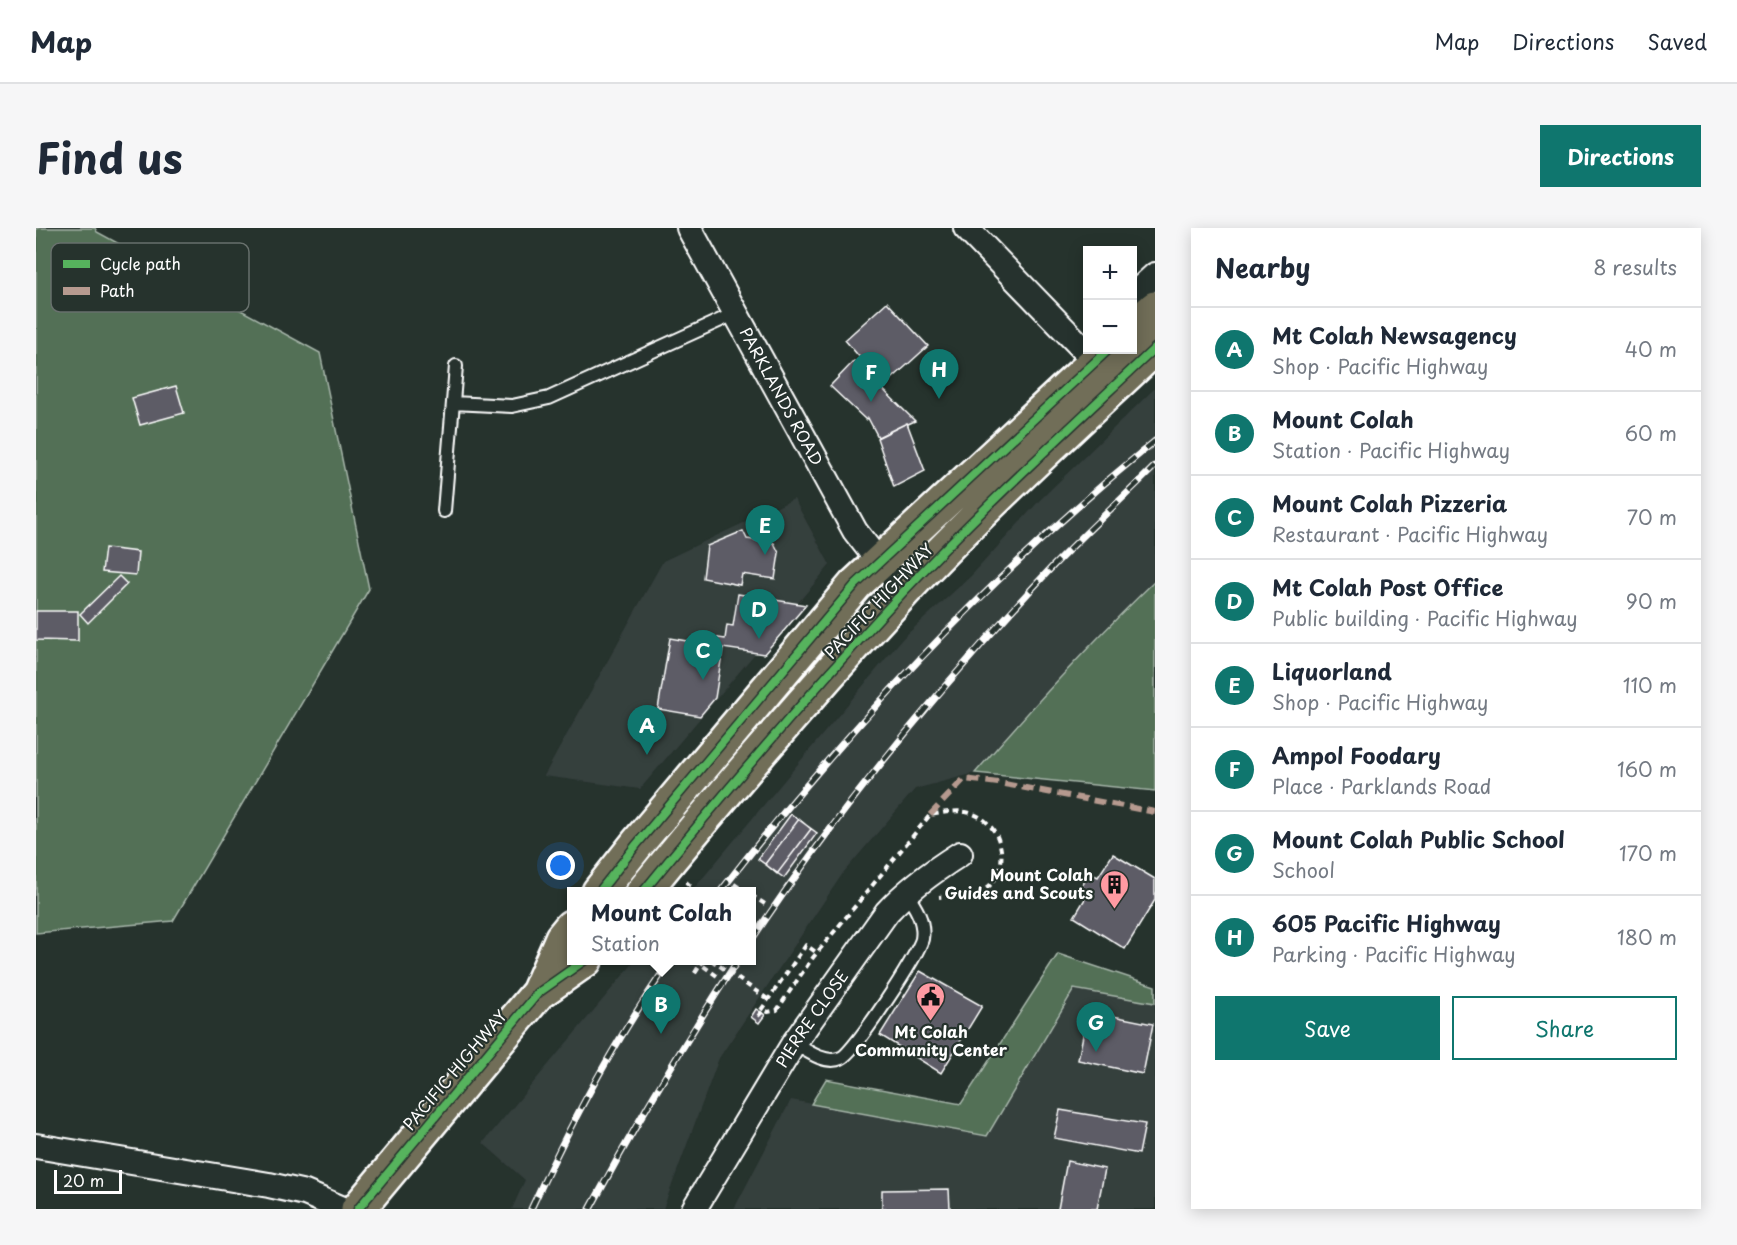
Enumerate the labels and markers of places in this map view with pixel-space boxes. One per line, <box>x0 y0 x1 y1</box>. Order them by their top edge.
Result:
pin: H <box>920 350 958 399</box>
pin: F <box>852 352 890 402</box>
pin: E <box>746 506 784 555</box>
pin: D <box>740 590 778 639</box>
pin: C <box>684 630 722 680</box>
pin: A <box>628 706 666 755</box>
place label: Mount Colah Guides and Scouts <box>945 862 1093 904</box>
building icon: Mount Colah Guides and Scouts <box>1098 868 1130 910</box>
public building icon: Mt Colah Community Center <box>915 980 947 1022</box>
pin: B <box>642 984 680 1034</box>
pin: G <box>1076 1002 1116 1052</box>
place label: Mt Colah Community Center <box>855 1019 1008 1061</box>

